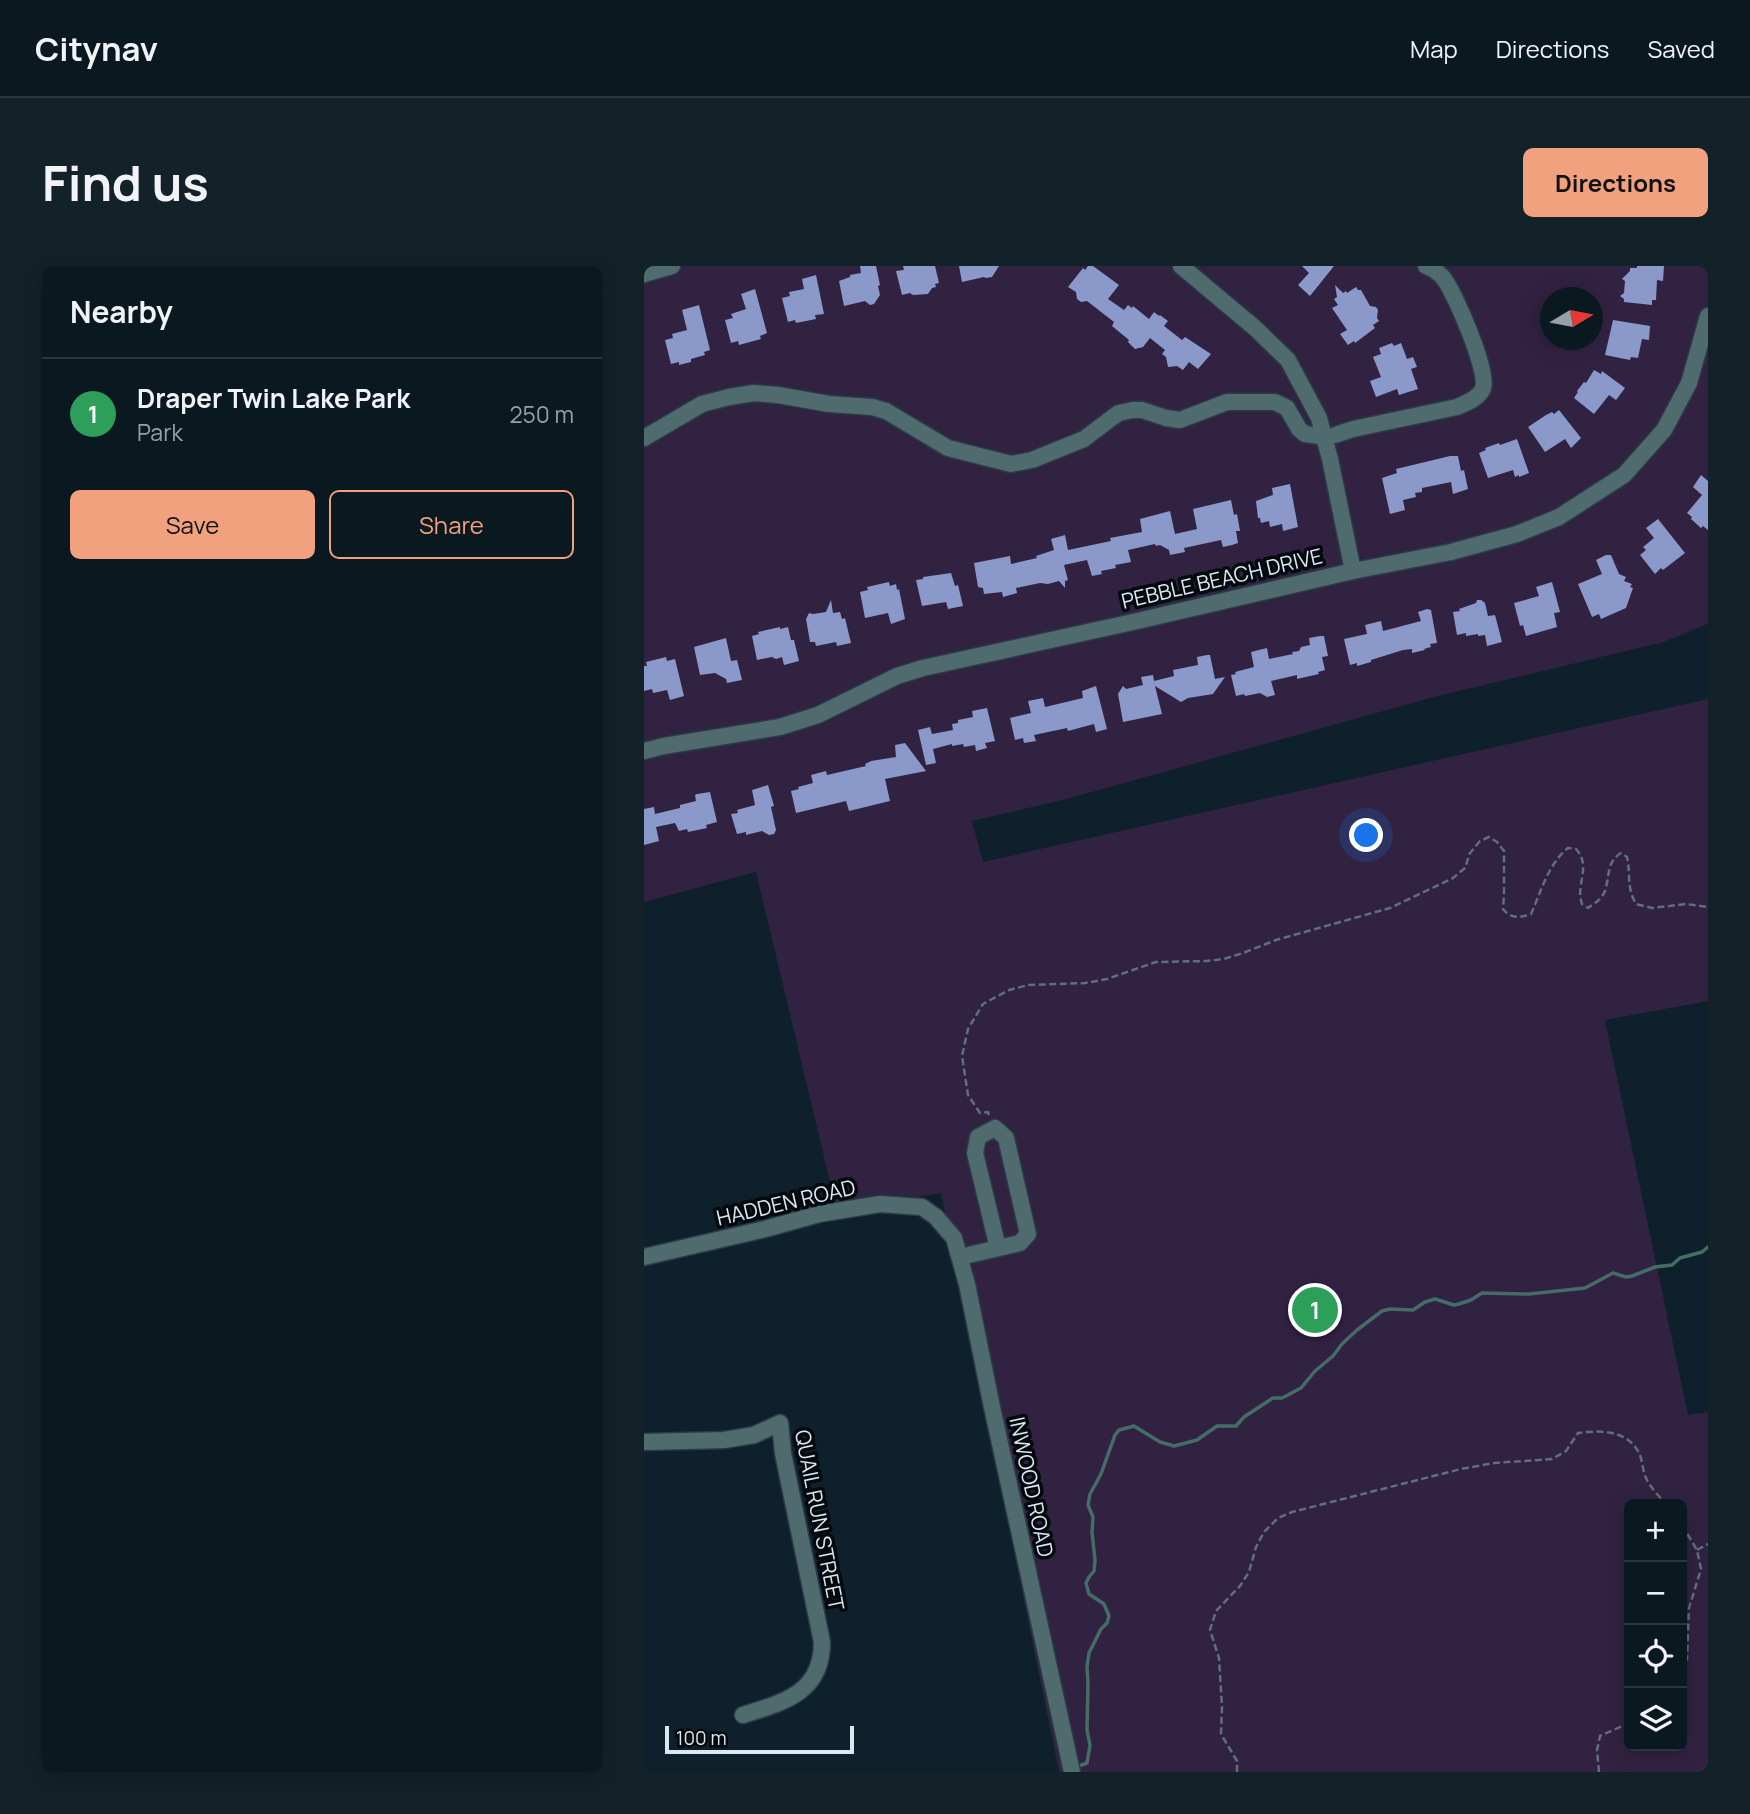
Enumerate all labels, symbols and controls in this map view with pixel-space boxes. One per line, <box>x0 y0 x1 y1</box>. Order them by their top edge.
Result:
text: Citynav <box>35 26 158 71</box>
text: Map <box>1410 32 1458 65</box>
text: Directions <box>1496 32 1609 65</box>
text: Saved <box>1647 32 1715 65</box>
button: Directions <box>1523 148 1708 217</box>
text: Find us <box>42 149 209 216</box>
north arrow <box>1540 287 1603 350</box>
text: Nearby <box>70 291 173 332</box>
text: Draper Twin Lake Park <box>137 380 410 416</box>
text: 1 <box>88 398 98 430</box>
text: 250 m <box>509 398 574 430</box>
text: Park <box>137 416 183 448</box>
button: Save <box>70 490 315 559</box>
button: Share <box>329 490 574 559</box>
street label: PEBBLE BEACH DRIVE <box>1119 541 1325 615</box>
your location <box>1349 818 1383 852</box>
street label: HADDEN ROAD <box>714 1172 858 1232</box>
pin: 1 <box>1292 1284 1338 1336</box>
street label: INWOOD ROAD <box>1003 1414 1060 1559</box>
street label: QUAIL RUN STREET <box>789 1427 851 1613</box>
map controls <box>1624 1499 1687 1751</box>
button: + <box>1624 1499 1687 1562</box>
button: − <box>1624 1562 1687 1625</box>
button: locate <box>1624 1625 1687 1688</box>
button: layers <box>1624 1688 1687 1751</box>
scale bar <box>665 1723 854 1755</box>
text: 100 m <box>676 1725 727 1751</box>

